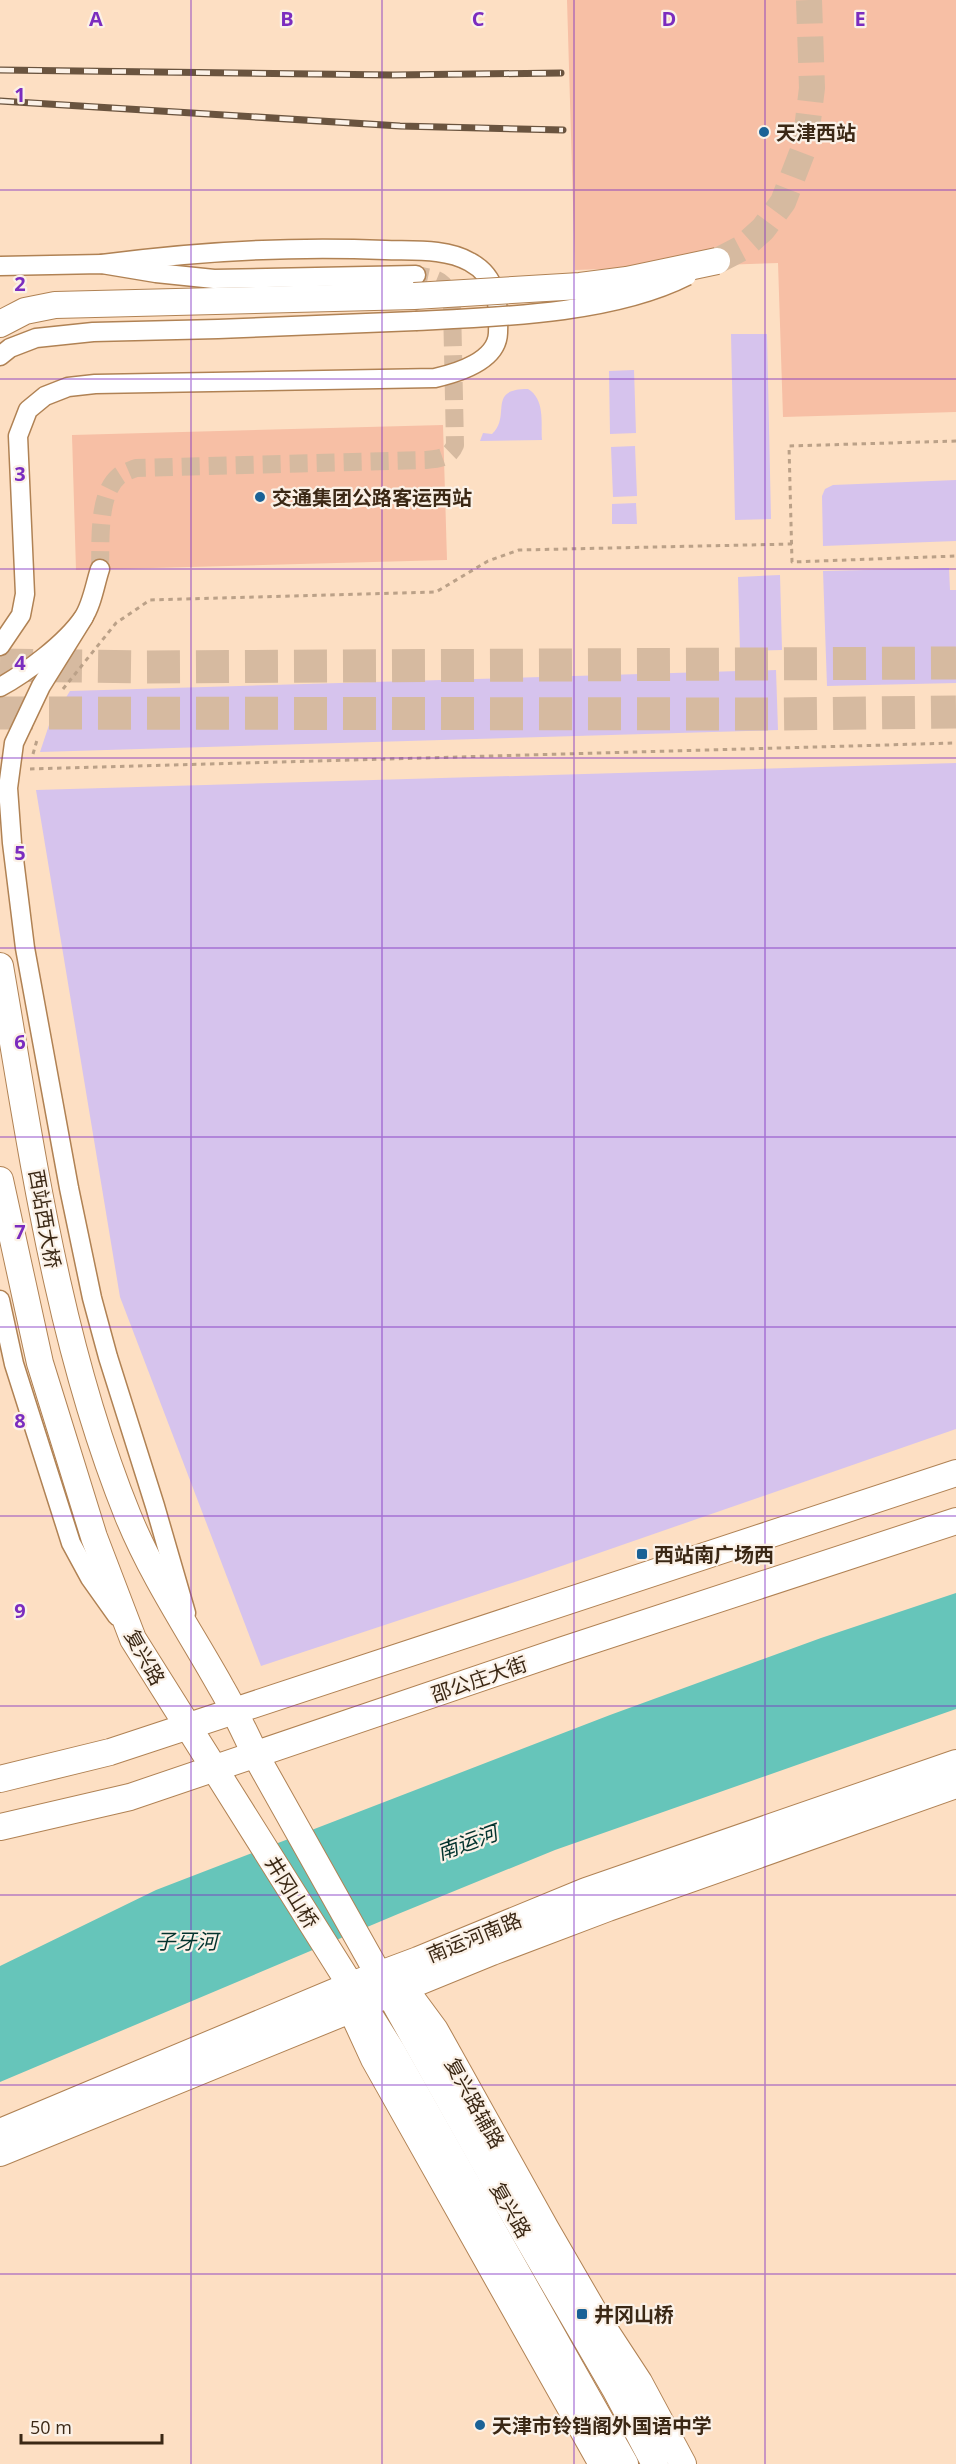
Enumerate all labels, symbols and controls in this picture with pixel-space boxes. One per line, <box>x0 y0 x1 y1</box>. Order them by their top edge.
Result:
text: A <box>89 5 103 32</box>
text: B <box>280 5 294 32</box>
text: C <box>472 5 485 32</box>
text: D <box>662 5 676 32</box>
text: E <box>854 5 866 32</box>
text: 1 <box>14 81 26 108</box>
place label: 天津西站 <box>776 119 856 146</box>
marker: 天津西站 <box>757 125 771 139</box>
text: 2 <box>14 270 26 297</box>
text: 3 <box>14 460 26 487</box>
place label: 交通集团公路客运西站 <box>272 484 472 511</box>
marker: 交通集团公路客运西站 <box>253 490 267 504</box>
text: 4 <box>14 649 26 676</box>
text: 5 <box>14 839 26 866</box>
text: 6 <box>14 1028 26 1055</box>
street label: 西站西大桥 <box>23 1167 67 1271</box>
text: 7 <box>14 1218 26 1245</box>
text: 8 <box>14 1407 26 1434</box>
place label: 西站南广场西 <box>654 1541 774 1568</box>
marker: 西站南广场西 <box>635 1547 649 1561</box>
text: 9 <box>14 1597 26 1624</box>
street label: 复兴路 <box>119 1624 171 1690</box>
street label: 邵公庄大街 <box>427 1650 531 1708</box>
water label: 南运河 <box>433 1817 505 1866</box>
street label: 井冈山桥 <box>259 1851 325 1933</box>
street label: 南运河南路 <box>423 1906 525 1968</box>
water label: 子牙河 <box>155 1927 221 1955</box>
street label: 复兴路辅路 <box>439 2053 511 2153</box>
street label: 复兴路 <box>484 2177 538 2243</box>
place label: 井冈山桥 <box>594 2301 674 2328</box>
marker: 井冈山桥 <box>575 2307 589 2321</box>
scale bar <box>21 2407 162 2445</box>
place label: 天津市铃铛阁外国语中学 <box>492 2412 712 2439</box>
text: 50 m <box>30 2415 72 2439</box>
marker: 天津市铃铛阁外国语中学 <box>473 2418 487 2432</box>

